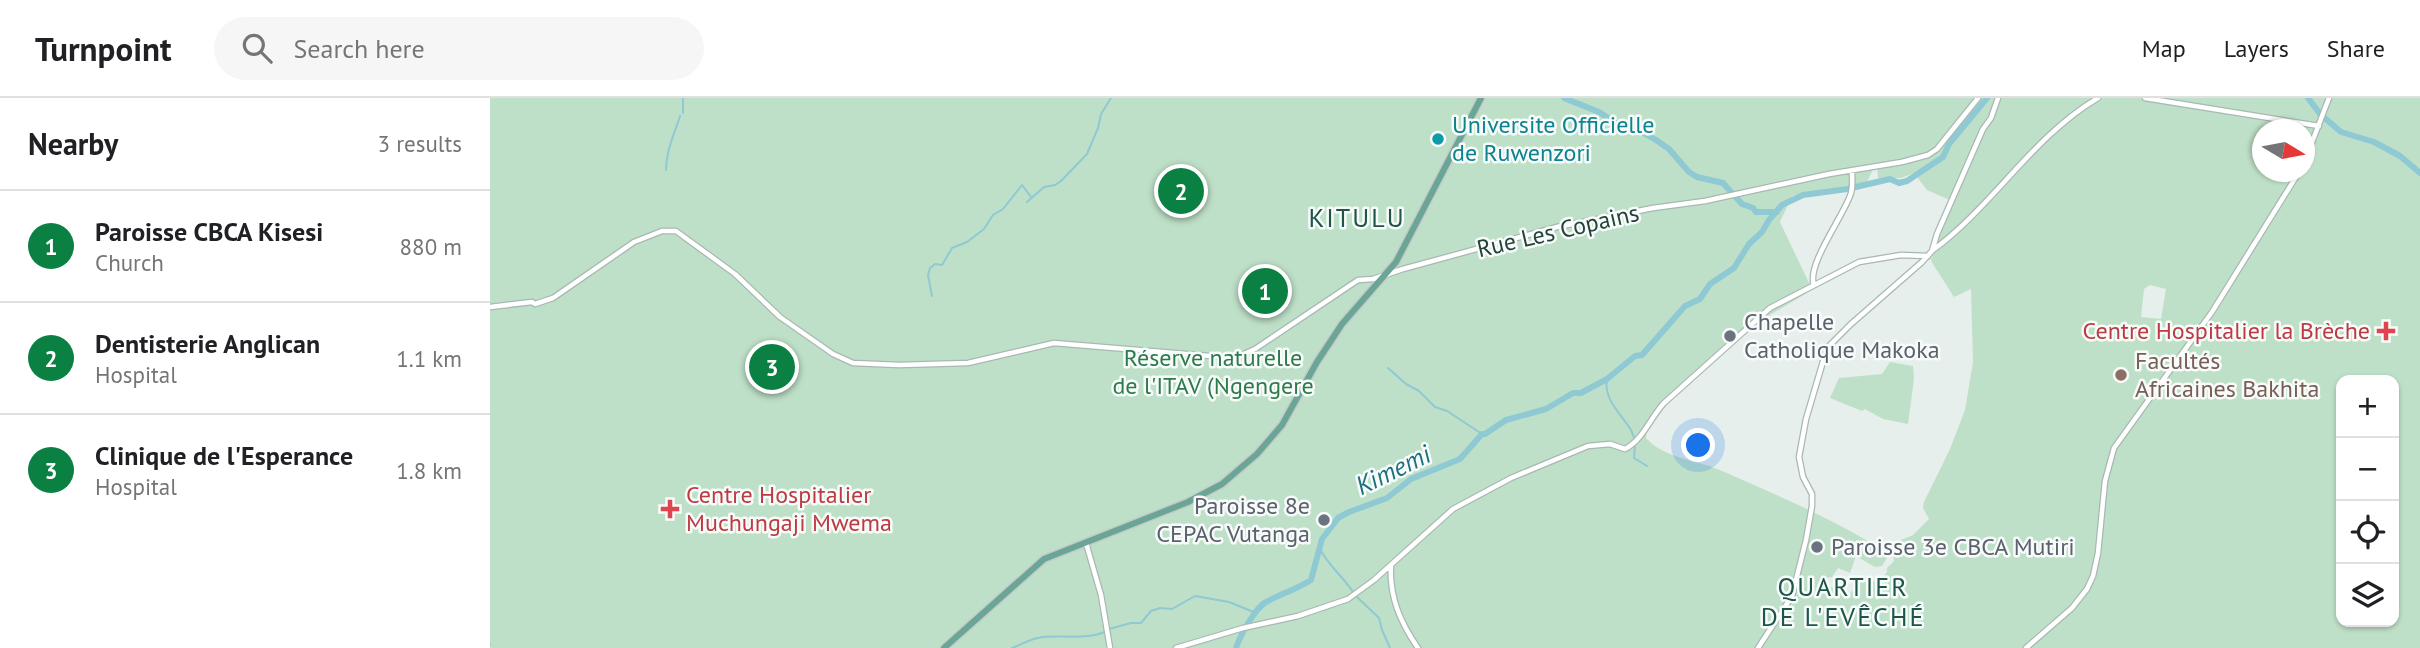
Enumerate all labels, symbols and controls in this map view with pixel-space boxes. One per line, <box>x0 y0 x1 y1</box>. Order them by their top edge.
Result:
search box <box>214 17 704 80</box>
text: Turnpoint <box>35 27 172 70</box>
icon: search <box>238 29 276 67</box>
text: Search here <box>294 32 425 65</box>
text: Map <box>2142 33 2186 64</box>
text: Layers <box>2224 33 2289 64</box>
text: Share <box>2327 33 2385 64</box>
place label: Universite Officielle de Ruwenzori <box>1452 109 1655 168</box>
north arrow <box>2252 119 2315 182</box>
text: Nearby <box>28 124 118 163</box>
text: 3 results <box>378 129 462 158</box>
marker: Universite Officielle de Ruwenzori <box>1430 131 1446 147</box>
pin: 2 <box>1158 165 1204 217</box>
street label: Rue Les Copains <box>1474 197 1642 264</box>
district label: KITULU <box>1308 201 1406 234</box>
text: Paroisse CBCA Kisesi <box>95 215 323 248</box>
text: 1 <box>44 232 58 261</box>
text: 880 m <box>400 232 462 261</box>
text: Church <box>95 248 164 277</box>
pin: 1 <box>1242 265 1288 317</box>
place label: Chapelle Catholique Makoka <box>1744 306 1940 365</box>
place label: Centre Hospitalier la Brèche <box>2083 315 2370 346</box>
marker: Centre Hospitalier la Brèche <box>2376 321 2396 341</box>
text: Dentisterie Anglican <box>95 327 320 360</box>
marker: Chapelle Catholique Makoka <box>1722 328 1738 344</box>
pin: 3 <box>749 341 795 393</box>
park label: Réserve naturelle de l'ITAV (Ngengere <box>1112 342 1314 401</box>
text: 2 <box>44 344 58 373</box>
text: 1.1 km <box>396 344 462 373</box>
place label: Facultés Africaines Bakhita <box>2135 345 2319 404</box>
text: Hospital <box>95 360 177 389</box>
marker: Facultés Africaines Bakhita <box>2113 367 2129 383</box>
map controls <box>2336 375 2399 627</box>
button: + <box>2336 375 2399 438</box>
your location <box>1681 428 1715 462</box>
water label: Kimemi <box>1350 437 1437 502</box>
button: − <box>2336 438 2399 501</box>
text: Clinique de l'Esperance <box>95 439 353 472</box>
text: 3 <box>44 456 58 485</box>
text: 1.8 km <box>396 456 462 485</box>
text: Hospital <box>95 472 177 501</box>
place label: Centre Hospitalier Muchungaji Mwema <box>686 479 892 538</box>
place label: Paroisse 8e CEPAC Vutanga <box>1156 490 1310 549</box>
marker: Centre Hospitalier Muchungaji Mwema <box>660 499 680 519</box>
button: locate <box>2336 501 2399 564</box>
marker: Paroisse 8e CEPAC Vutanga <box>1316 512 1332 528</box>
place label: Paroisse 3e CBCA Mutiri <box>1831 531 2075 562</box>
marker: Paroisse 3e CBCA Mutiri <box>1809 539 1825 555</box>
button: layers <box>2336 564 2399 627</box>
district label: QUARTIER DE L'EVÊCHÉ <box>1761 570 1925 633</box>

